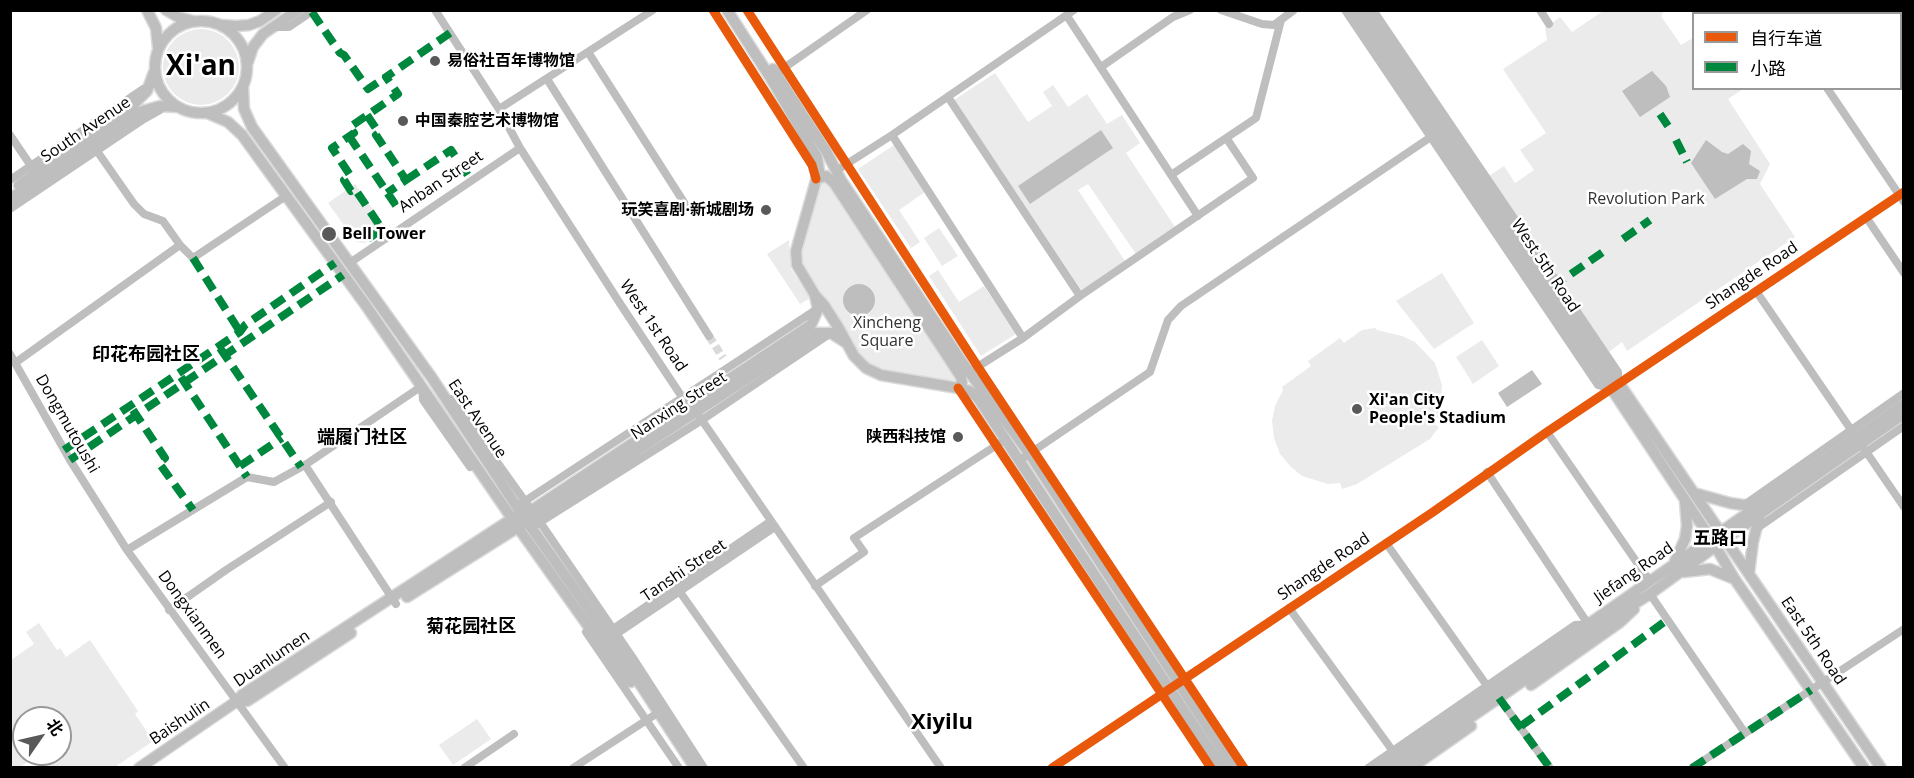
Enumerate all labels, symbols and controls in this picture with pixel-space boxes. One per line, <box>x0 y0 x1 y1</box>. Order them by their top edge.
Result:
legend <box>1692 12 1902 90</box>
text: 自行车道 <box>1750 26 1822 50</box>
district label: Xi'an <box>166 50 236 84</box>
place label: 易俗社百年博物馆 <box>447 51 575 71</box>
marker: 易俗社百年博物馆 <box>428 54 442 68</box>
text: 小路 <box>1750 56 1786 80</box>
street label: South Avenue <box>38 93 134 167</box>
place label: 中国秦腔艺术博物馆 <box>415 111 559 131</box>
marker: 中国秦腔艺术博物馆 <box>396 114 410 128</box>
street label: Anban Street <box>395 147 487 217</box>
park label: Revolution Park <box>1587 189 1705 209</box>
place label: 玩笑喜剧·新城剧场 <box>621 200 754 220</box>
marker: 玩笑喜剧·新城剧场 <box>759 203 773 217</box>
street label: West 5th Road <box>1507 216 1583 316</box>
place label: Bell Tower <box>342 224 426 244</box>
marker: Bell Tower <box>320 225 338 243</box>
street label: Shangde Road <box>1702 238 1802 314</box>
street label: West 1st Road <box>615 277 691 375</box>
park label: Xincheng Square <box>853 313 921 351</box>
district label: 印花布园社区 <box>92 344 200 366</box>
street label: Nanxing Street <box>627 368 731 444</box>
street label: Dongmutoushi <box>31 371 103 477</box>
street label: East Avenue <box>444 376 510 462</box>
place label: Xi'an City People's Stadium <box>1369 390 1506 428</box>
marker: Xi'an City People's Stadium <box>1350 402 1364 416</box>
district label: 端履门社区 <box>317 427 407 449</box>
place label: 陕西科技馆 <box>866 427 946 447</box>
marker: 陕西科技馆 <box>951 430 965 444</box>
district label: 五路口 <box>1693 528 1747 550</box>
street label: Shangde Road <box>1274 529 1374 605</box>
street label: Tanshi Street <box>638 536 730 606</box>
street label: Jiefang Road <box>1591 539 1677 607</box>
street label: Dongxianmen <box>154 567 230 663</box>
street label: East 5th Road <box>1776 593 1850 689</box>
district label: 菊花园社区 <box>426 616 516 638</box>
street label: Duanlumen <box>230 627 314 691</box>
street label: Baishulin <box>146 695 214 749</box>
north arrow <box>12 706 72 766</box>
district label: Xiyilu <box>911 710 973 736</box>
text: 北 <box>42 714 69 740</box>

